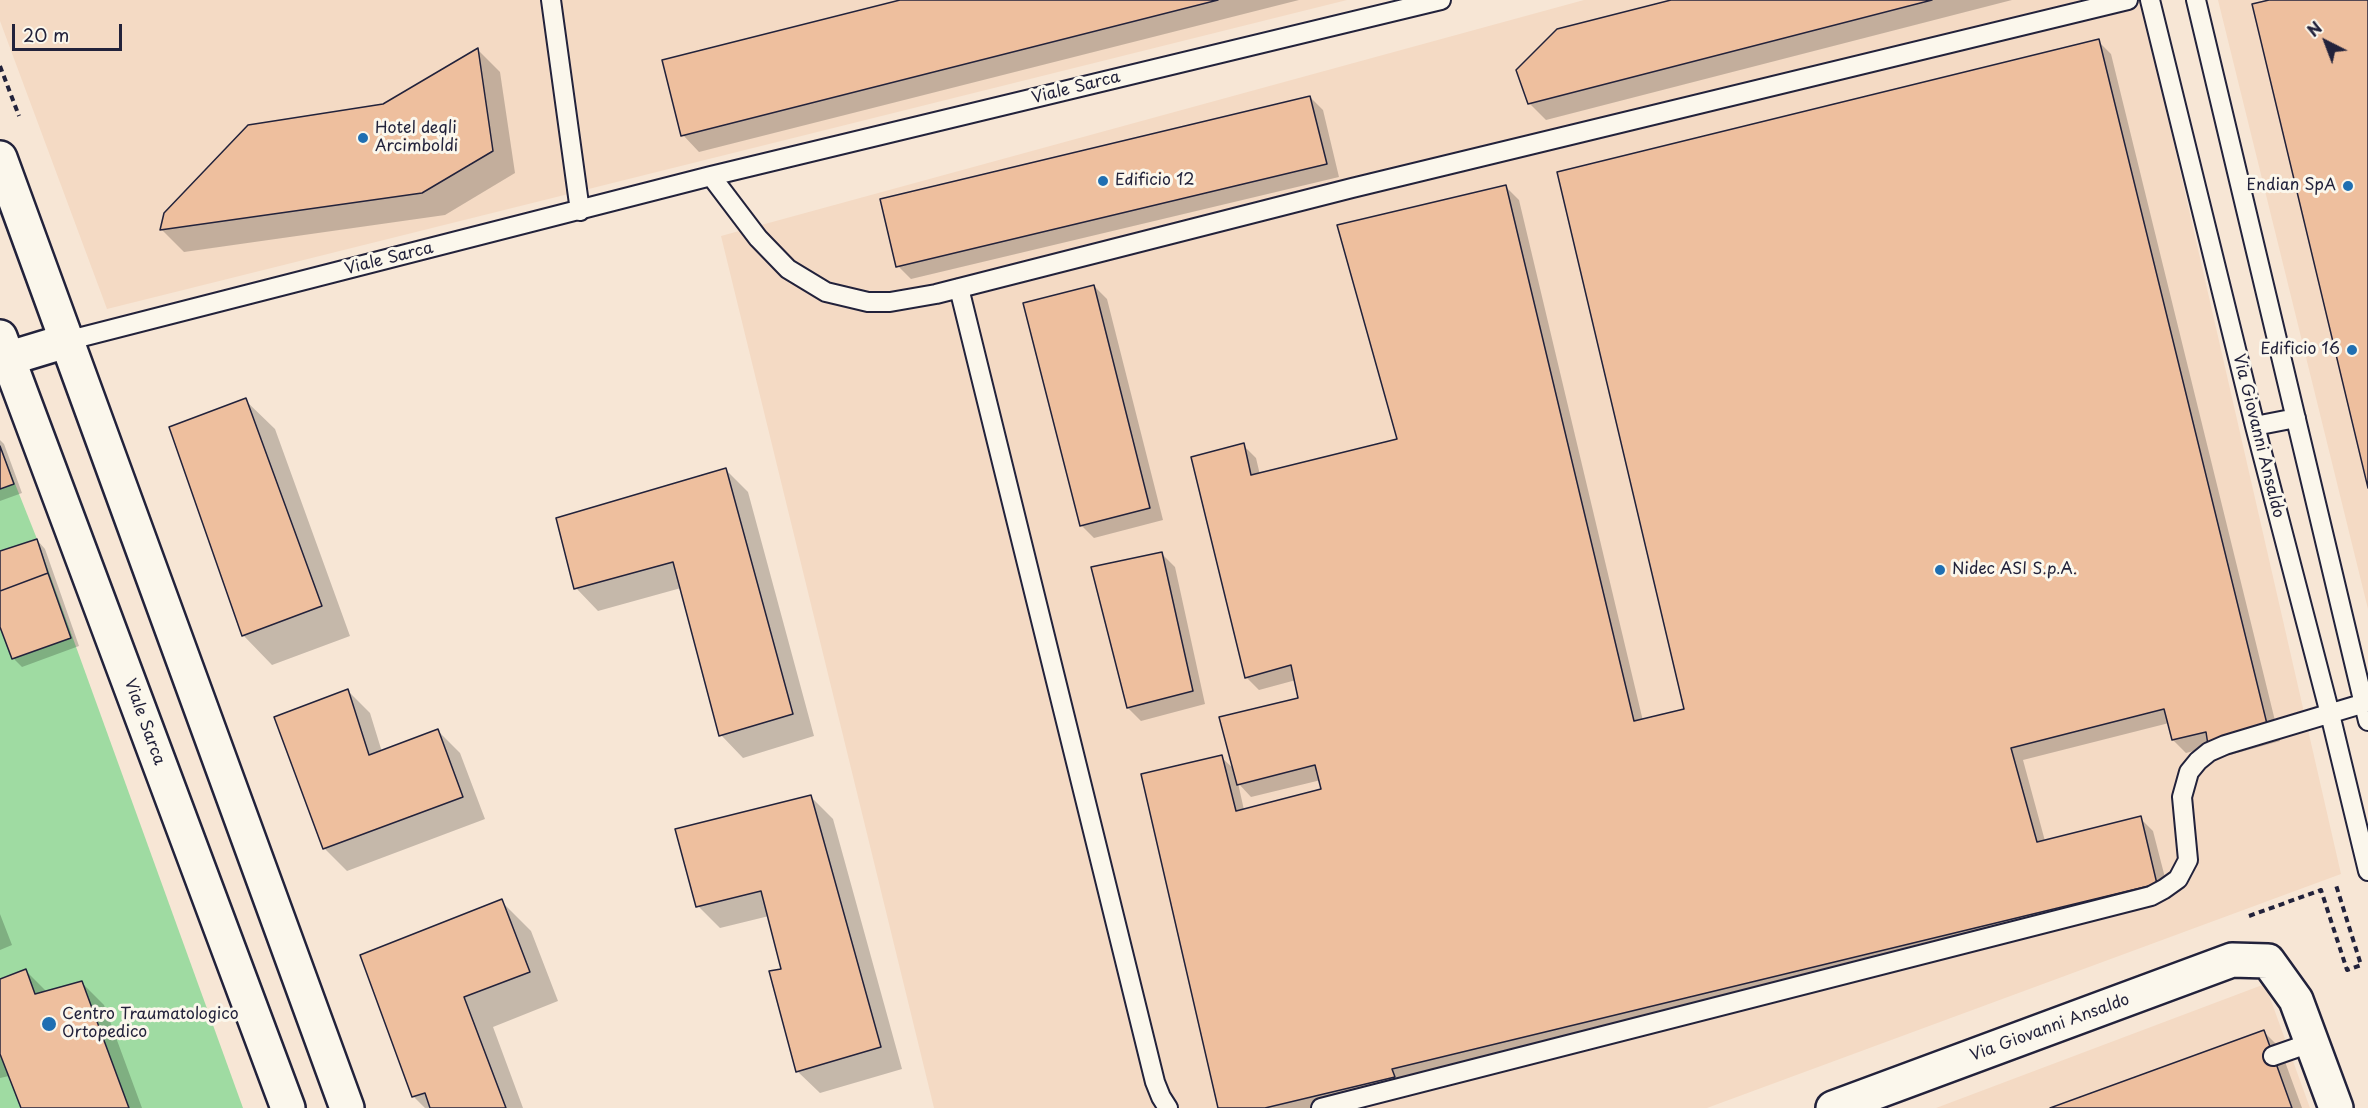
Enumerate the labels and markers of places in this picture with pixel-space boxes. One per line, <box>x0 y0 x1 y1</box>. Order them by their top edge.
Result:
place label: Hotel degli Arcimboldi <box>375 119 458 157</box>
marker: Hotel degli Arcimboldi <box>356 131 370 145</box>
place label: Edificio 12 <box>1115 171 1195 191</box>
marker: Edificio 12 <box>1096 174 1110 188</box>
place label: Endian SpA <box>2246 176 2336 196</box>
marker: Endian SpA <box>2341 179 2355 193</box>
place label: Edificio 16 <box>2260 340 2340 360</box>
marker: Edificio 16 <box>2345 343 2359 357</box>
place label: Nidec ASI S.p.A. <box>1952 560 2077 580</box>
marker: Nidec ASI S.p.A. <box>1933 563 1947 577</box>
place label: Centro Traumatologico Ortopedico <box>62 1005 239 1043</box>
marker: Centro Traumatologico Ortopedico <box>40 1015 58 1033</box>

